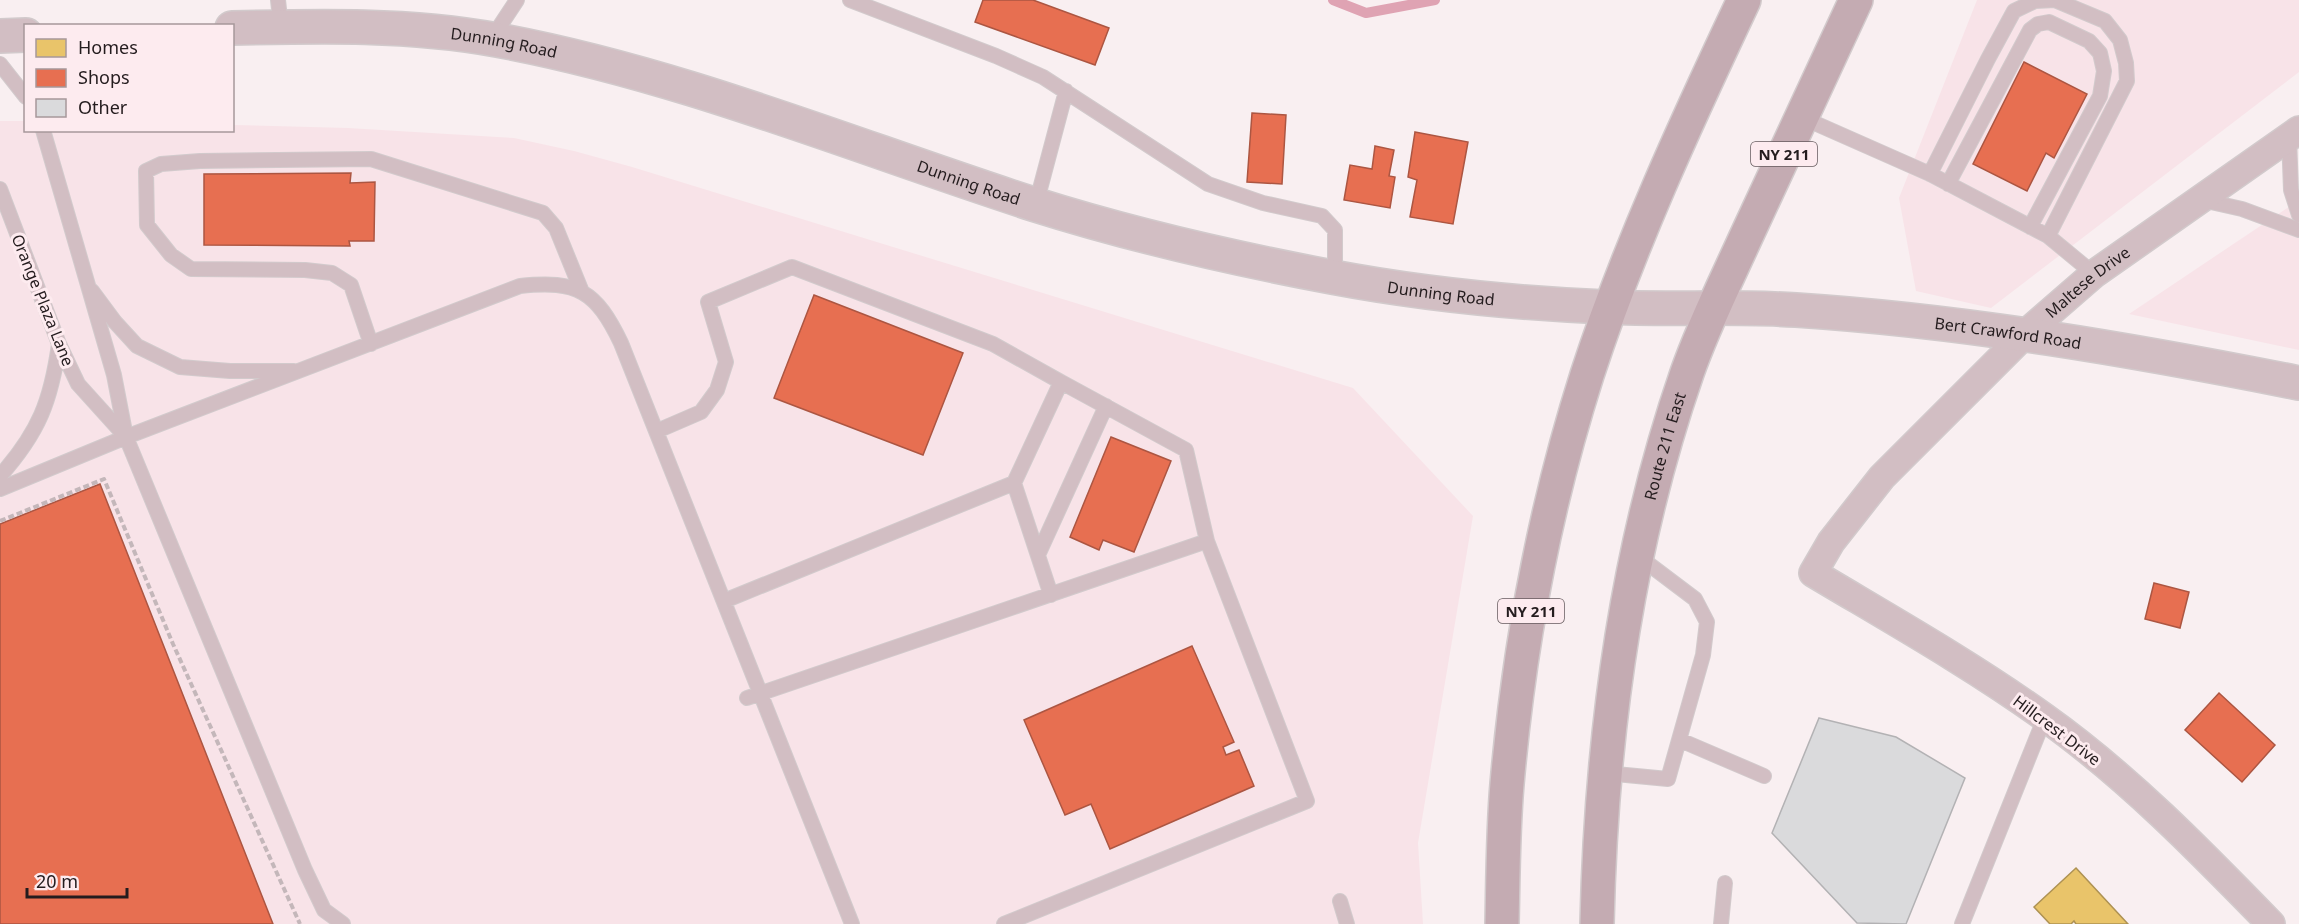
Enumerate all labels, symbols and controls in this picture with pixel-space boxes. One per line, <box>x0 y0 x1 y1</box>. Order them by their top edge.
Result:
street label: Dunning Road <box>449 22 559 63</box>
legend <box>24 24 234 132</box>
text: Homes <box>78 35 138 59</box>
text: Shops <box>78 65 130 89</box>
text: Other <box>78 95 128 119</box>
road number: NY 211 <box>1751 142 1817 166</box>
street label: Dunning Road <box>914 155 1023 210</box>
street label: Orange Plaza Lane <box>7 231 79 369</box>
street label: Maltese Drive <box>2040 241 2134 323</box>
street label: Dunning Road <box>1386 276 1496 310</box>
street label: Bert Crawford Road <box>1933 312 2083 354</box>
street label: Route 211 East <box>1639 389 1691 503</box>
road number: NY 211 <box>1498 599 1564 623</box>
street label: Hillcrest Drive <box>2009 690 2105 770</box>
scale bar <box>27 861 128 899</box>
text: 20 m <box>36 869 78 893</box>

